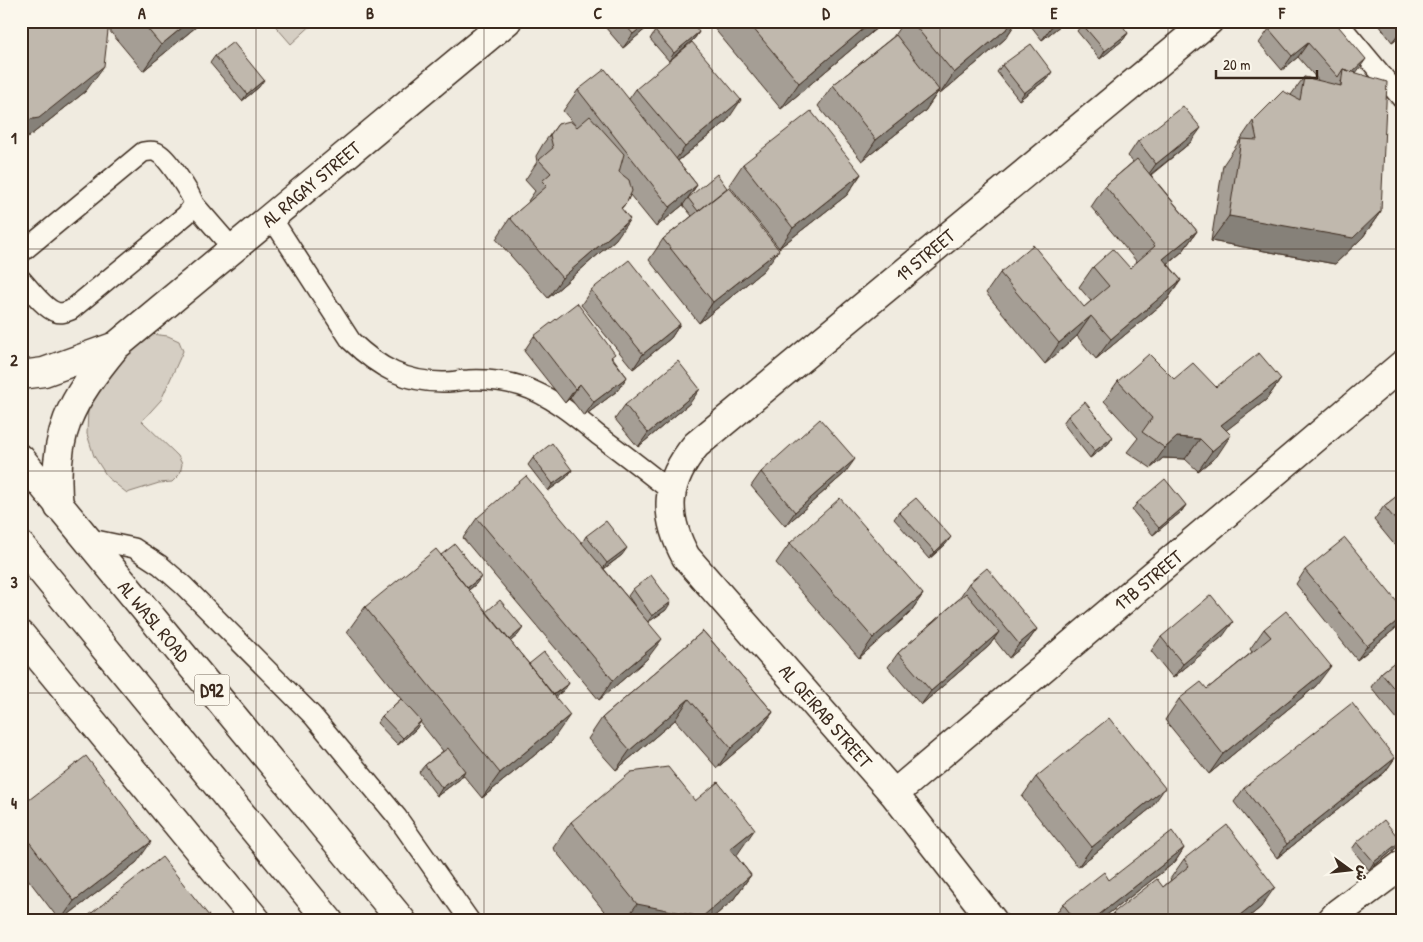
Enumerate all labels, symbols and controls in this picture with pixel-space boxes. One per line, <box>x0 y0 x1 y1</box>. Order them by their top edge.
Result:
text: A <box>138 2 146 24</box>
text: B <box>366 2 374 24</box>
text: C <box>594 2 603 24</box>
text: D <box>822 2 830 24</box>
text: E <box>1050 2 1058 24</box>
text: F <box>1278 2 1286 24</box>
scale bar <box>1216 48 1317 80</box>
text: 20 m <box>1223 54 1250 75</box>
text: 1 <box>11 127 17 149</box>
street label: AL RAGAY STREET <box>256 134 367 233</box>
street label: 19 STREET <box>890 222 961 288</box>
text: 2 <box>10 349 18 371</box>
street label: 17B STREET <box>1108 543 1189 616</box>
text: 3 <box>10 571 18 593</box>
street label: AL WASL ROAD <box>112 575 196 667</box>
street label: AL QEIRAB STREET <box>774 658 879 774</box>
road number: D92 <box>194 674 230 706</box>
text: 4 <box>11 792 17 814</box>
north arrow <box>1326 844 1376 894</box>
text: ش <box>1352 864 1374 883</box>

